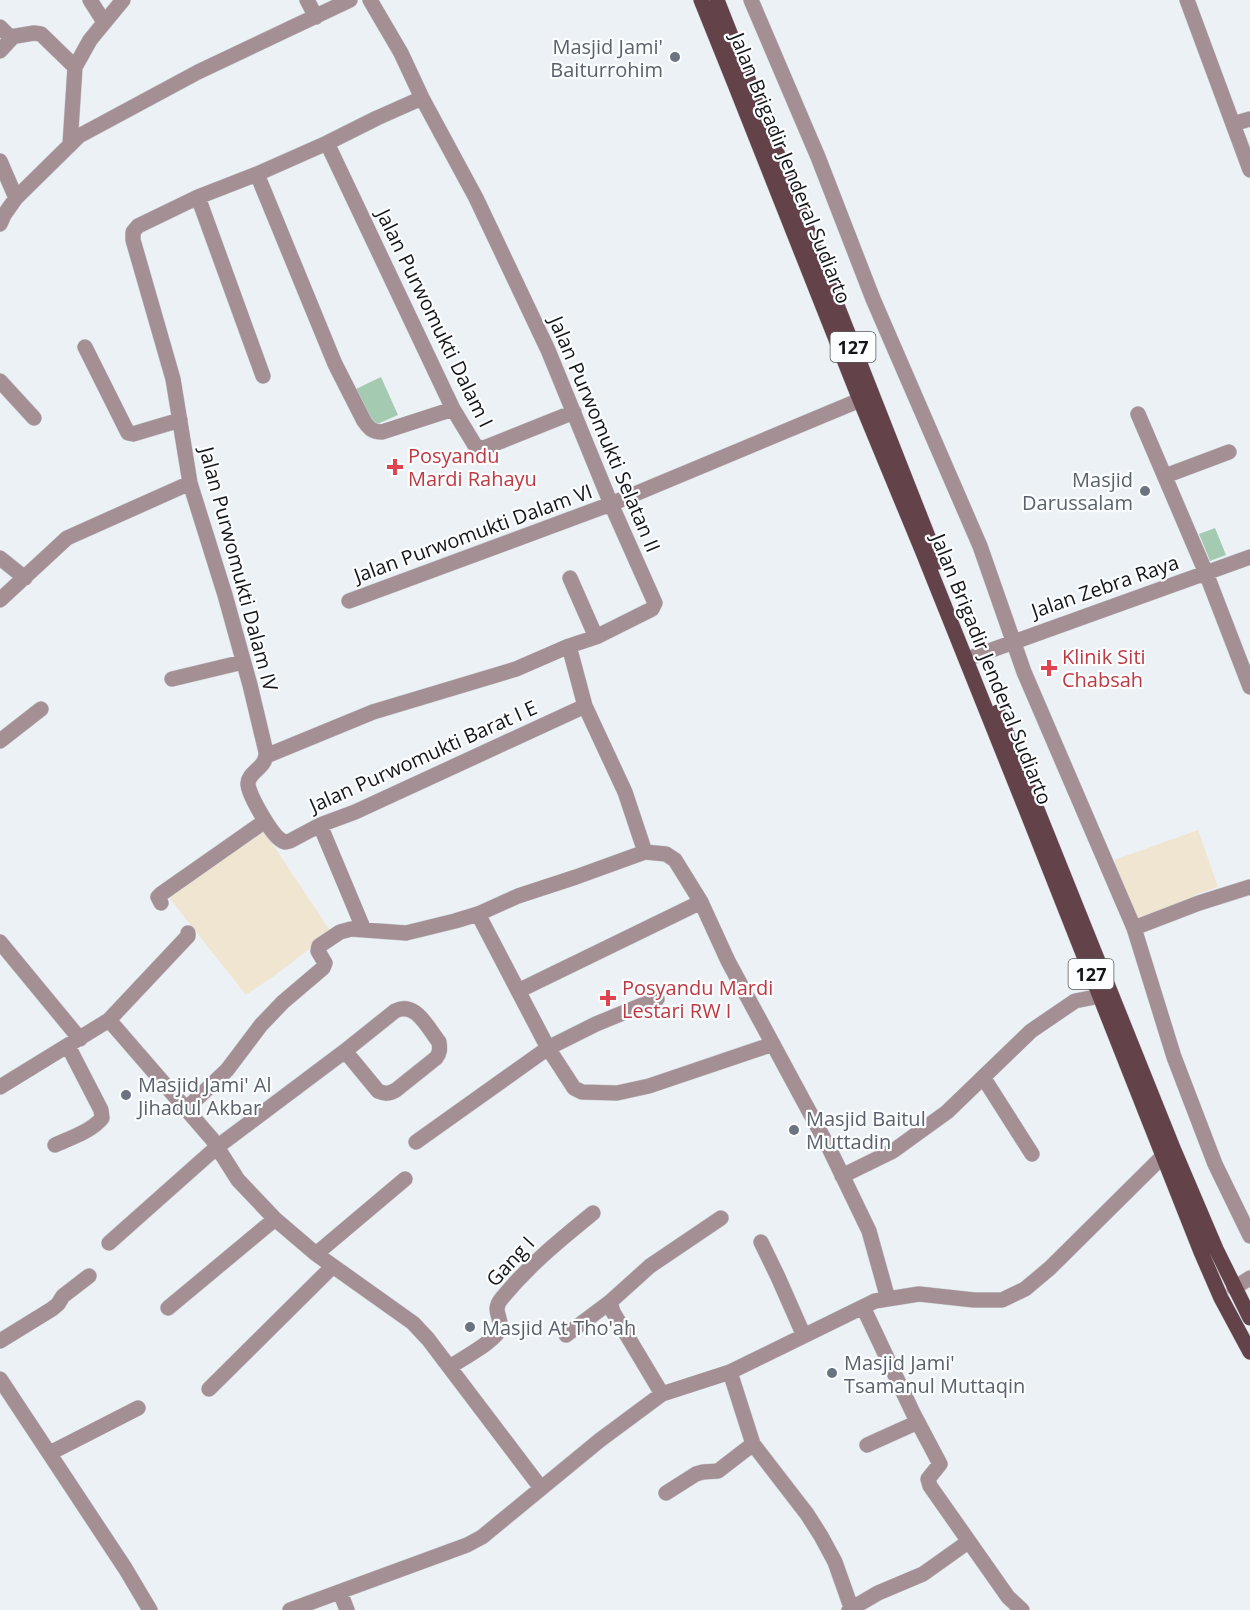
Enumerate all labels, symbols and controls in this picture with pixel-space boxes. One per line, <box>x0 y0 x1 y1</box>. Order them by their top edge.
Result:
street label: Jalan Brigadir Jenderal Sudiarto <box>723 27 858 307</box>
place label: Masjid Jami' Baiturrohim <box>550 33 663 83</box>
marker: Masjid Jami' Baiturrohim <box>668 50 682 64</box>
street label: Jalan Purwomukti Dalam I <box>369 202 500 432</box>
street label: Jalan Purwomukti Selatan II <box>542 310 667 556</box>
road number: 127 <box>830 332 876 362</box>
street label: Jalan Purwomukti Dalam IV <box>193 442 285 694</box>
place label: Posyandu Mardi Rahayu <box>408 442 537 492</box>
marker: Posyandu Mardi Rahayu <box>386 458 404 476</box>
place label: Masjid Darussalam <box>1022 466 1133 516</box>
street label: Jalan Purwomukti Dalam VI <box>348 477 596 589</box>
marker: Masjid Darussalam <box>1138 484 1152 498</box>
street label: Jalan Brigadir Jenderal Sudiarto <box>924 528 1059 808</box>
street label: Jalan Zebra Raya <box>1026 548 1182 624</box>
place label: Klinik Siti Chabsah <box>1062 643 1146 693</box>
marker: Klinik Siti Chabsah <box>1040 659 1058 677</box>
street label: Jalan Purwomukti Barat I E <box>303 694 541 819</box>
road number: 127 <box>1068 959 1114 989</box>
place label: Posyandu Mardi Lestari RW I <box>622 974 773 1024</box>
marker: Posyandu Mardi Lestari RW I <box>599 989 617 1007</box>
place label: Masjid Jami' Al Jihadul Akbar <box>136 1071 272 1121</box>
marker: Masjid Jami' Al Jihadul Akbar <box>119 1088 133 1102</box>
place label: Masjid Baitul Muttadin <box>806 1105 926 1155</box>
marker: Masjid Baitul Muttadin <box>787 1123 801 1137</box>
street label: Gang I <box>480 1230 540 1292</box>
place label: Masjid At Tho'ah <box>482 1314 636 1341</box>
marker: Masjid At Tho'ah <box>463 1320 477 1334</box>
place label: Masjid Jami' Tsamanul Muttaqin <box>844 1349 1025 1399</box>
marker: Masjid Jami' Tsamanul Muttaqin <box>825 1366 839 1380</box>

